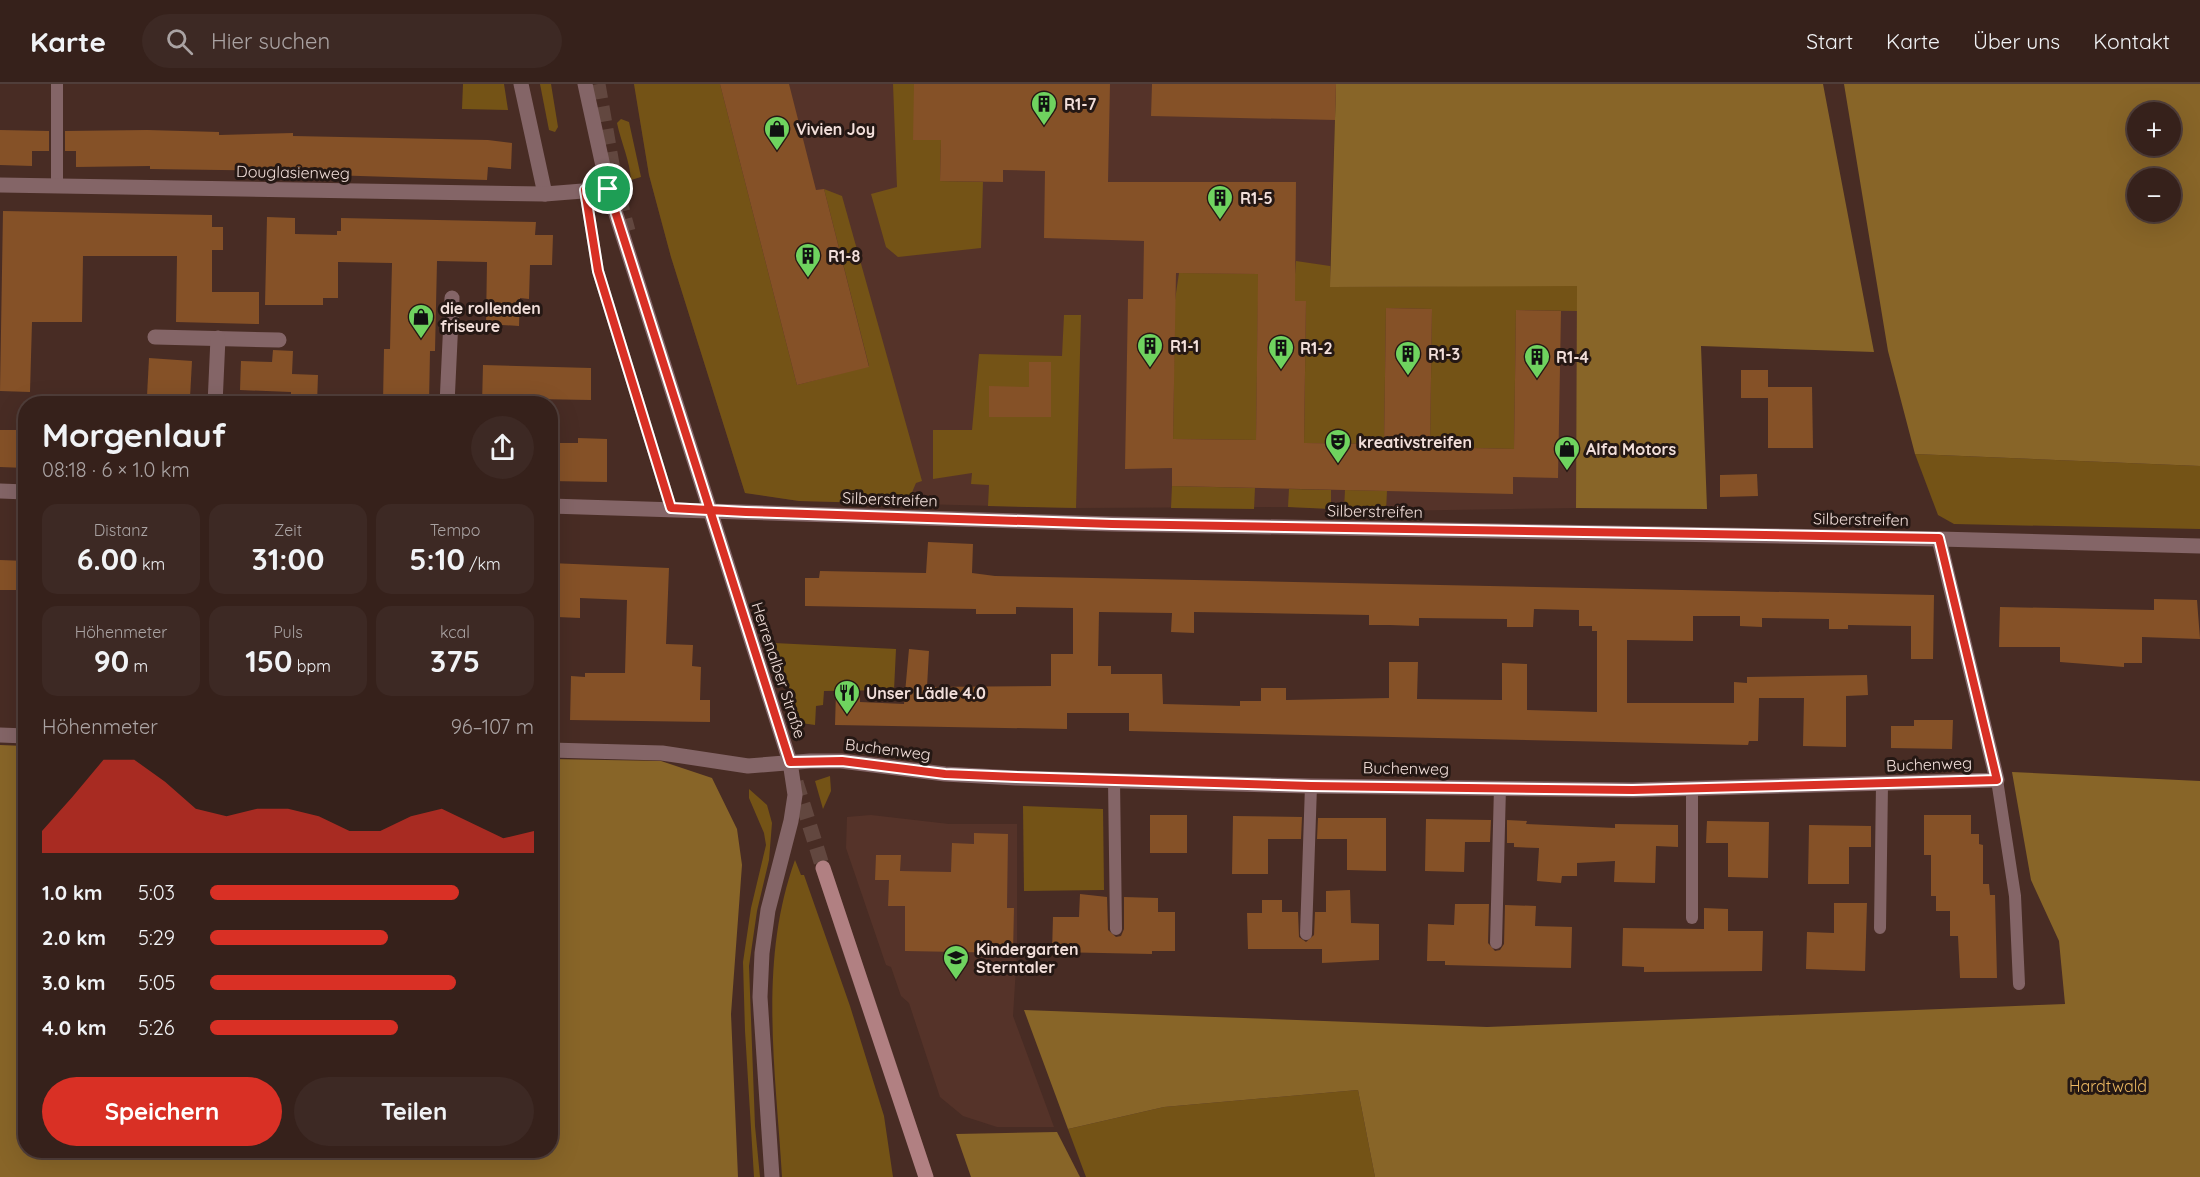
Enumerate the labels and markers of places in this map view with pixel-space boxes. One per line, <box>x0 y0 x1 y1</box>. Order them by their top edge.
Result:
building icon: R1-7 <box>1029 89 1059 127</box>
place label: R1-7 <box>1064 94 1097 114</box>
shop icon: Vivien Joy <box>762 114 792 152</box>
place label: Vivien Joy <box>796 119 875 139</box>
pin <box>582 163 633 214</box>
building icon: R1-5 <box>1205 183 1235 221</box>
place label: R1-5 <box>1240 188 1273 208</box>
building icon: R1-8 <box>793 241 823 279</box>
place label: R1-8 <box>828 246 861 266</box>
place label: die rollenden friseure <box>440 298 541 336</box>
shop icon: die rollenden friseure <box>406 302 436 340</box>
building icon: R1-1 <box>1135 331 1165 369</box>
building icon: R1-2 <box>1266 333 1296 371</box>
place label: R1-1 <box>1170 336 1199 356</box>
place label: R1-2 <box>1300 338 1333 358</box>
building icon: R1-3 <box>1393 339 1423 377</box>
building icon: R1-4 <box>1522 342 1552 380</box>
place label: R1-3 <box>1428 344 1460 364</box>
place label: R1-4 <box>1556 347 1590 367</box>
theatre icon: kreativstreifen <box>1323 427 1353 465</box>
place label: kreativstreifen <box>1358 432 1472 452</box>
shop icon: Alfa Motors <box>1552 434 1582 472</box>
place label: Alfa Motors <box>1586 439 1677 459</box>
restaurant icon: Unser Lädle 4.0 <box>832 678 862 716</box>
place label: Unser Lädle 4.0 <box>866 683 986 703</box>
place label: Kindergarten Sterntaler <box>976 939 1079 977</box>
school or university icon: Kindergarten Sterntaler <box>941 943 971 981</box>

